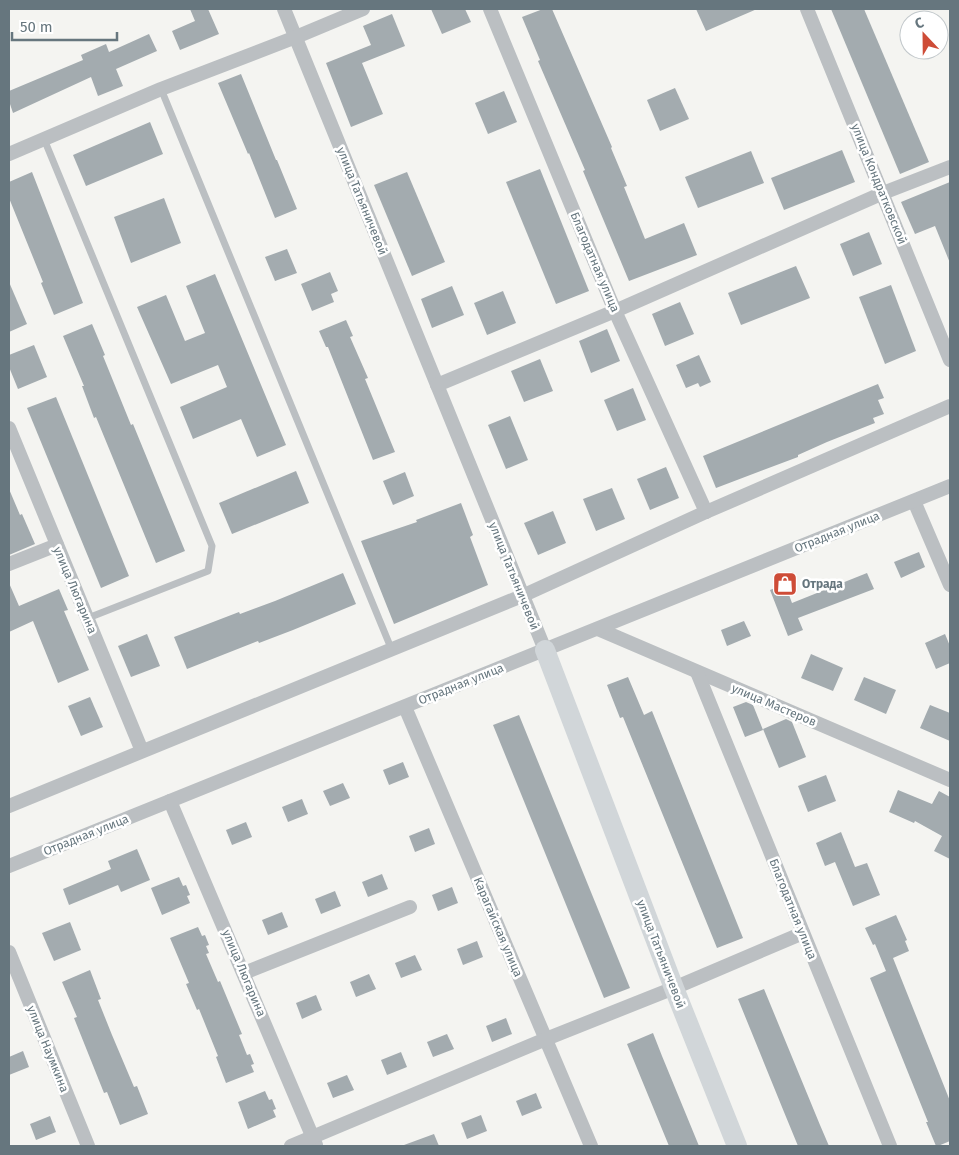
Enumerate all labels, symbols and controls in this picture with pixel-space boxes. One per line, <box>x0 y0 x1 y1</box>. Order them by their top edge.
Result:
scale bar <box>12 10 118 42</box>
north arrow <box>899 10 949 60</box>
text: С <box>912 14 926 33</box>
text: 50 m <box>20 18 53 36</box>
street label: улица Кондратковской <box>848 122 910 246</box>
street label: улица Татьяничевой <box>334 145 390 257</box>
street label: Благодатная улица <box>568 210 622 314</box>
street label: Отрадная улица <box>792 508 882 556</box>
street label: улица Татьяничевой <box>486 520 542 632</box>
street label: улица Люгарина <box>50 544 100 636</box>
shop icon: Отрада <box>772 571 798 597</box>
place label: Отрада <box>802 577 843 591</box>
street label: Отрадная улица <box>416 660 506 708</box>
street label: улица Мастеров <box>729 681 819 729</box>
street label: Отрадная улица <box>41 811 131 859</box>
street label: Благодатная улица <box>766 857 820 961</box>
street label: Карагайская улица <box>471 875 525 979</box>
street label: улица Татьяничевой <box>634 898 688 1010</box>
street label: улица Люгарина <box>219 927 269 1019</box>
street label: улица Наумкина <box>24 1004 72 1094</box>

